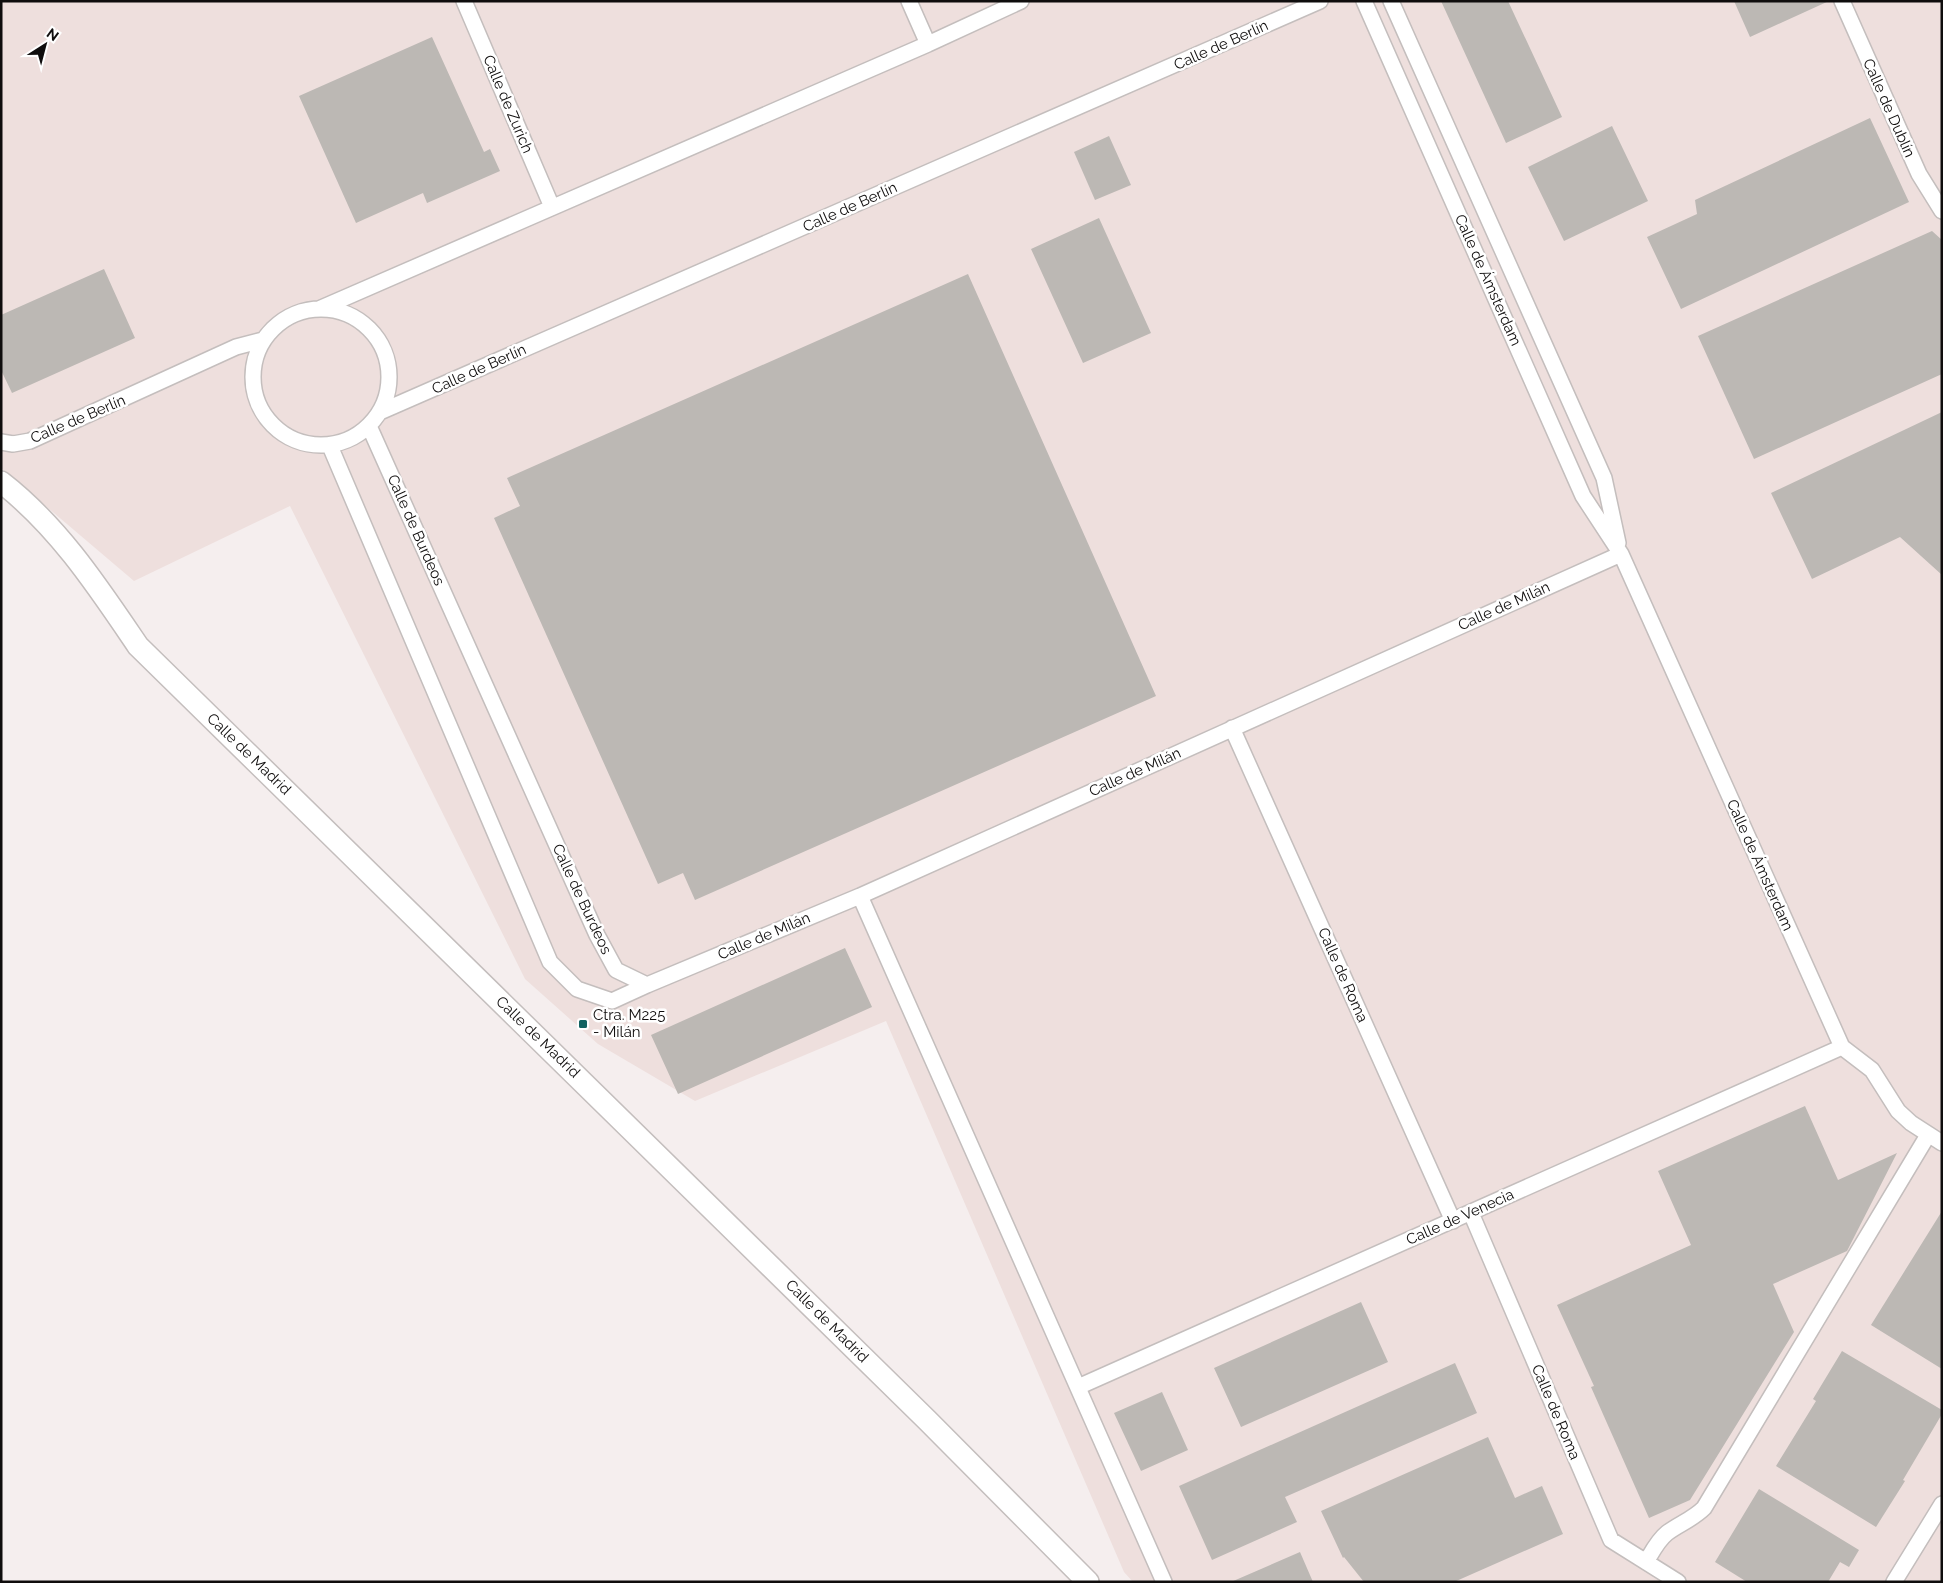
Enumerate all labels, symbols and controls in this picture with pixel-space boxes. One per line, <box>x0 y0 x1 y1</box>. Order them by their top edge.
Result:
street label: Calle de Berlín <box>1171 16 1271 74</box>
north arrow <box>20 20 70 70</box>
text: N <box>44 25 62 44</box>
street label: Calle de Zurich <box>479 52 537 156</box>
street label: Calle de Dublín <box>1859 56 1919 160</box>
street label: Calle de Berlín <box>800 178 900 236</box>
street label: Calle de Ámsterdam <box>1451 211 1525 349</box>
street label: Calle de Berlín <box>429 340 529 398</box>
street label: Calle de Berlín <box>28 391 128 447</box>
street label: Calle de Burdeos <box>383 472 449 588</box>
street label: Calle de Milán <box>1455 578 1553 634</box>
street label: Calle de Madrid <box>203 709 295 799</box>
street label: Calle de Milán <box>1086 744 1184 800</box>
street label: Calle de Ámsterdam <box>1723 796 1797 934</box>
street label: Calle de Burdeos <box>549 841 615 957</box>
street label: Calle de Milán <box>715 908 813 964</box>
street label: Calle de Roma <box>1314 925 1372 1025</box>
street label: Calle de Madrid <box>492 992 584 1082</box>
place label: Ctra. M225 - Milán <box>593 1006 665 1041</box>
marker: Ctra. M225 - Milán <box>577 1018 589 1030</box>
street label: Calle de Venecia <box>1403 1185 1517 1249</box>
street label: Calle de Madrid <box>782 1276 872 1366</box>
street label: Calle de Roma <box>1528 1362 1584 1462</box>

